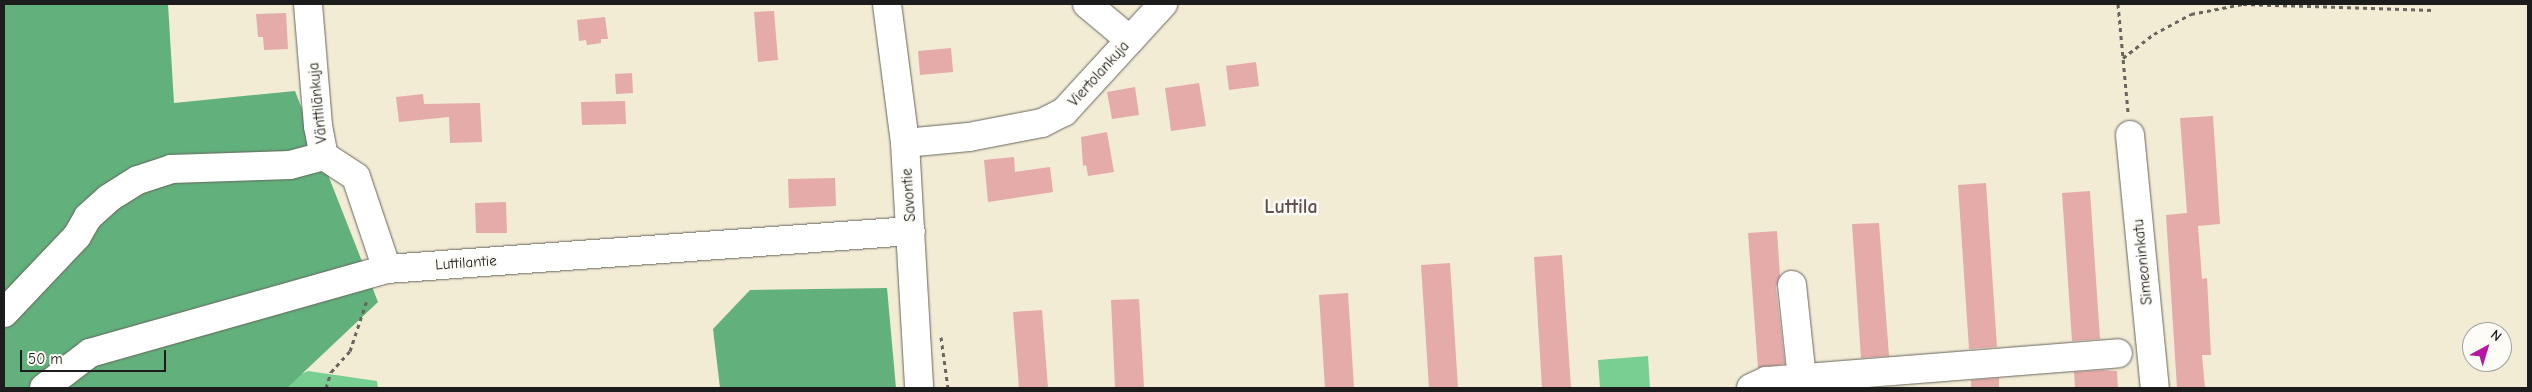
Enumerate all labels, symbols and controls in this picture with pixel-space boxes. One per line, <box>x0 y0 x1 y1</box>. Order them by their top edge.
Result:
street label: Viertolankuja <box>1065 37 1133 111</box>
street label: Vänttilänkuja <box>305 62 331 144</box>
street label: Savontie <box>898 168 920 222</box>
district label: Luttila <box>1264 194 1318 218</box>
street label: Simeoninkatu <box>2130 218 2156 306</box>
street label: Luttilantie <box>435 252 497 274</box>
north arrow <box>2462 322 2512 372</box>
text: N <box>2487 326 2505 345</box>
scale bar <box>22 340 169 372</box>
text: 50 m <box>28 350 63 368</box>

